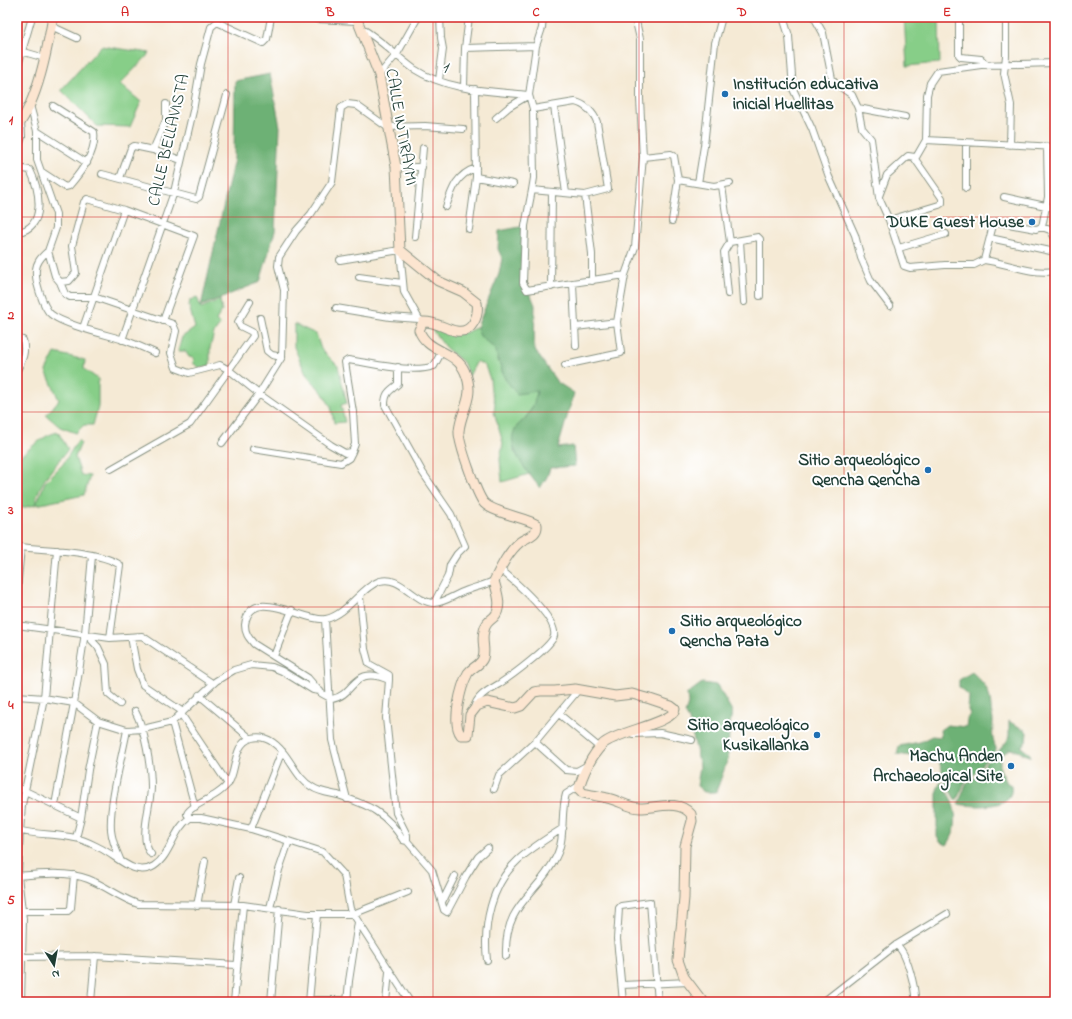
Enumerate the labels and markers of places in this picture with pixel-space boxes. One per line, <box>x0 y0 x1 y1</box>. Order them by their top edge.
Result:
place label: Institución educativa inicial Huellitas <box>733 72 878 117</box>
marker: Institución educativa inicial Huellitas <box>720 89 730 99</box>
place label: DUKE Guest House <box>886 210 1025 235</box>
marker: DUKE Guest House <box>1027 217 1037 227</box>
place label: Sitio arqueológico Qencha Qencha <box>798 448 920 493</box>
marker: Sitio arqueológico Qencha Qencha <box>923 465 933 475</box>
place label: Sitio arqueológico Qencha Pata <box>680 609 802 654</box>
marker: Sitio arqueológico Qencha Pata <box>667 626 677 636</box>
place label: Sitio arqueológico Kusikallanka <box>687 713 809 758</box>
marker: Sitio arqueológico Kusikallanka <box>812 730 822 740</box>
place label: Machu Anden Archaeological Site <box>873 744 1004 791</box>
marker: Machu Anden Archaeological Site <box>1006 761 1016 771</box>

